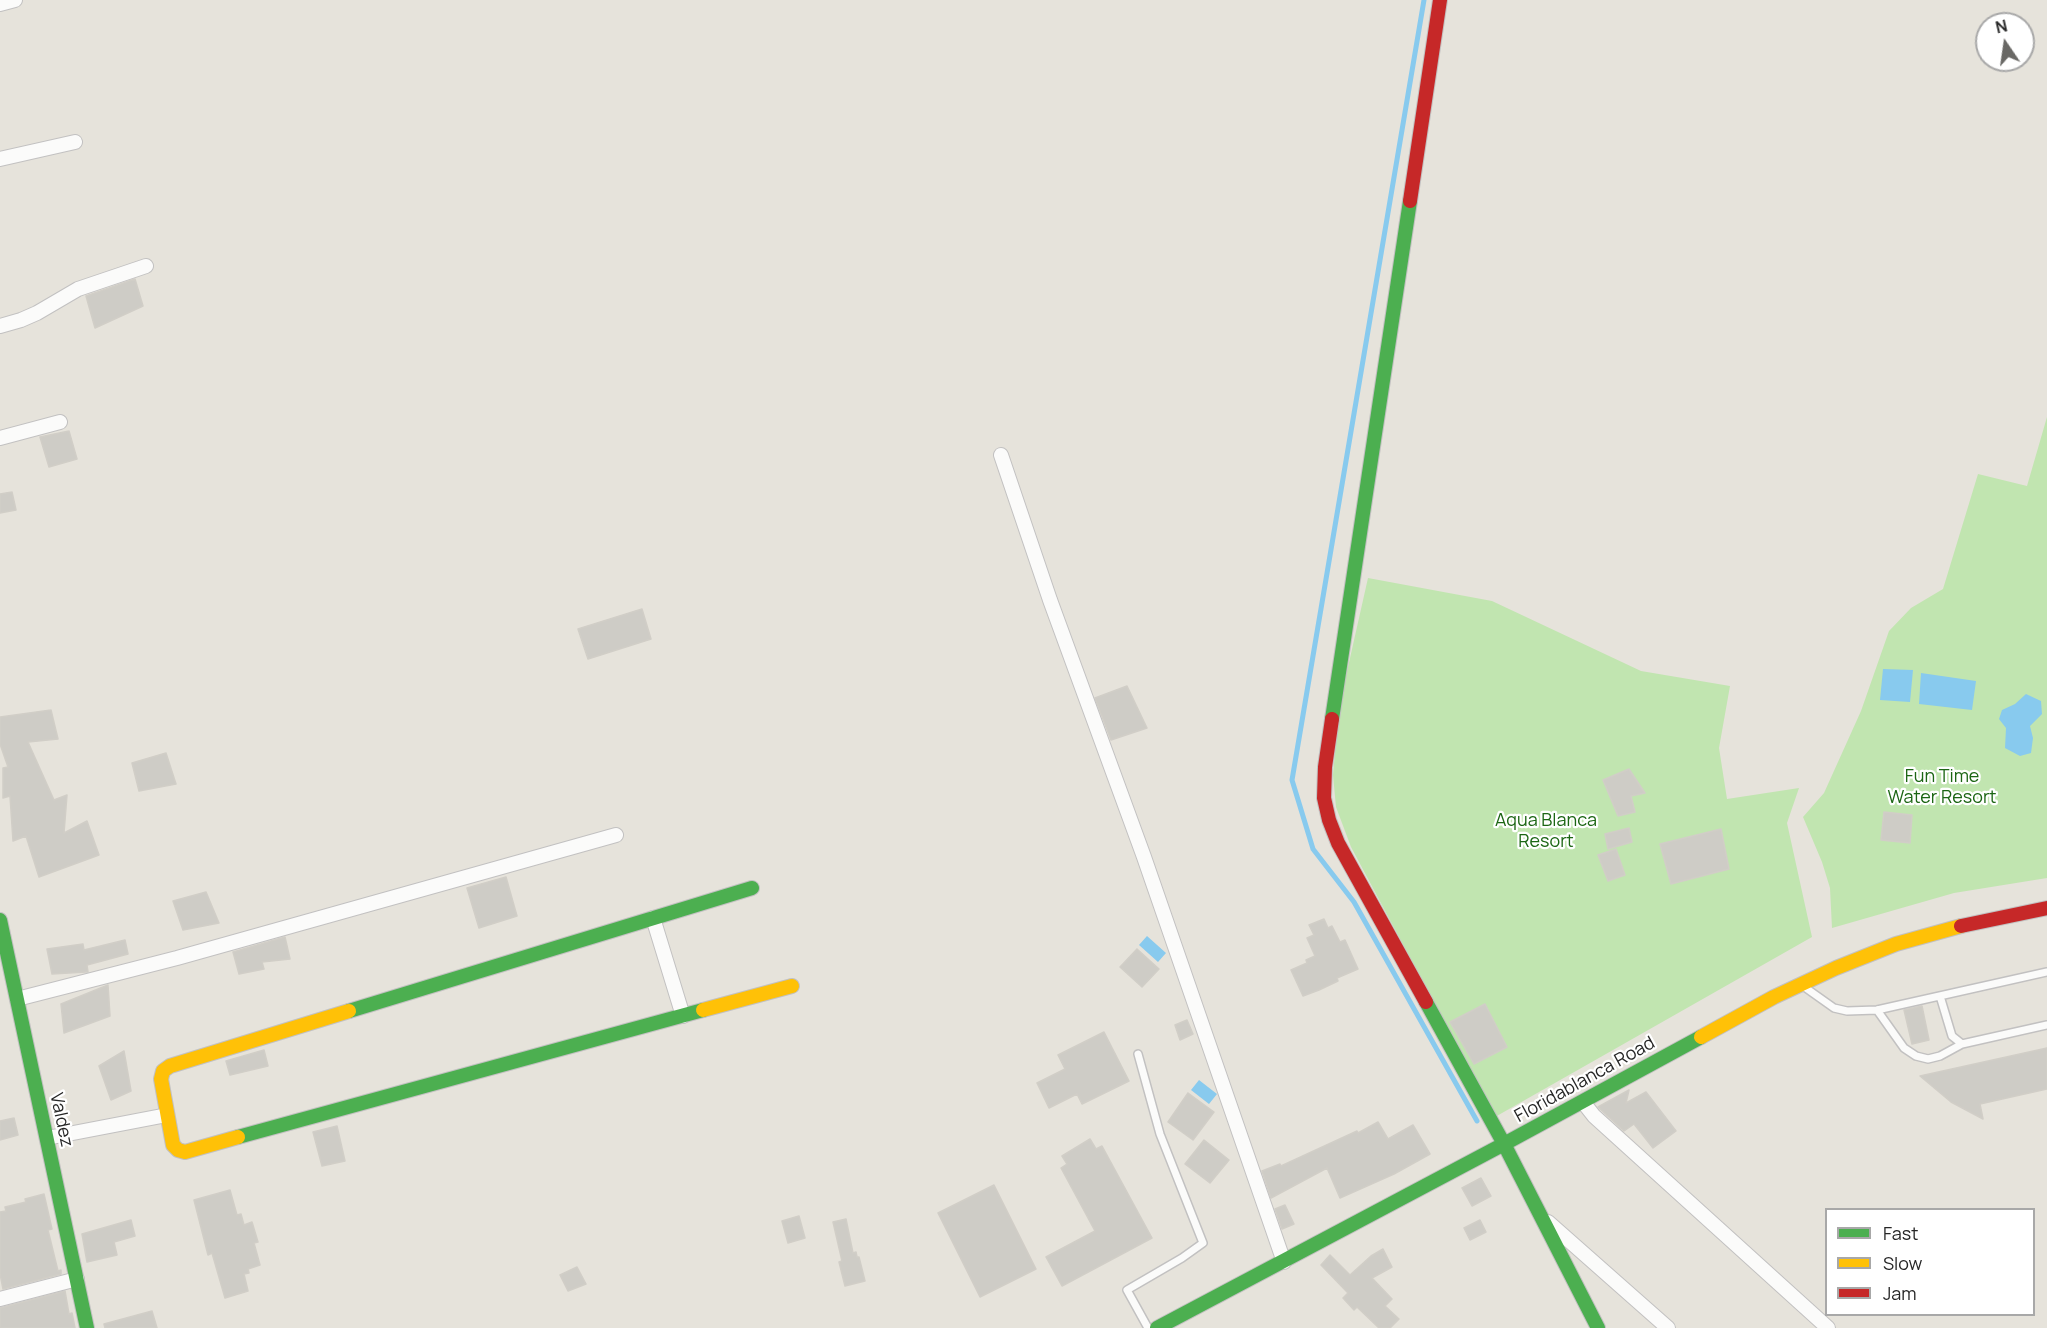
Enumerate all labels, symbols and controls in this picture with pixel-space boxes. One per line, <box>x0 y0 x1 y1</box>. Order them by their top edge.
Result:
north arrow <box>1975 12 2035 72</box>
text: N <box>1993 14 2009 38</box>
park label: Fun Time Water Resort <box>1887 766 1997 808</box>
park label: Aqua Blanca Resort <box>1495 810 1597 852</box>
street label: Floridablanca Road <box>1511 1033 1659 1127</box>
street label: Valdez <box>45 1091 77 1149</box>
legend <box>1825 1208 2035 1316</box>
text: Fast <box>1883 1221 1918 1245</box>
text: Slow <box>1883 1251 1922 1275</box>
text: Jam <box>1883 1281 1917 1305</box>

